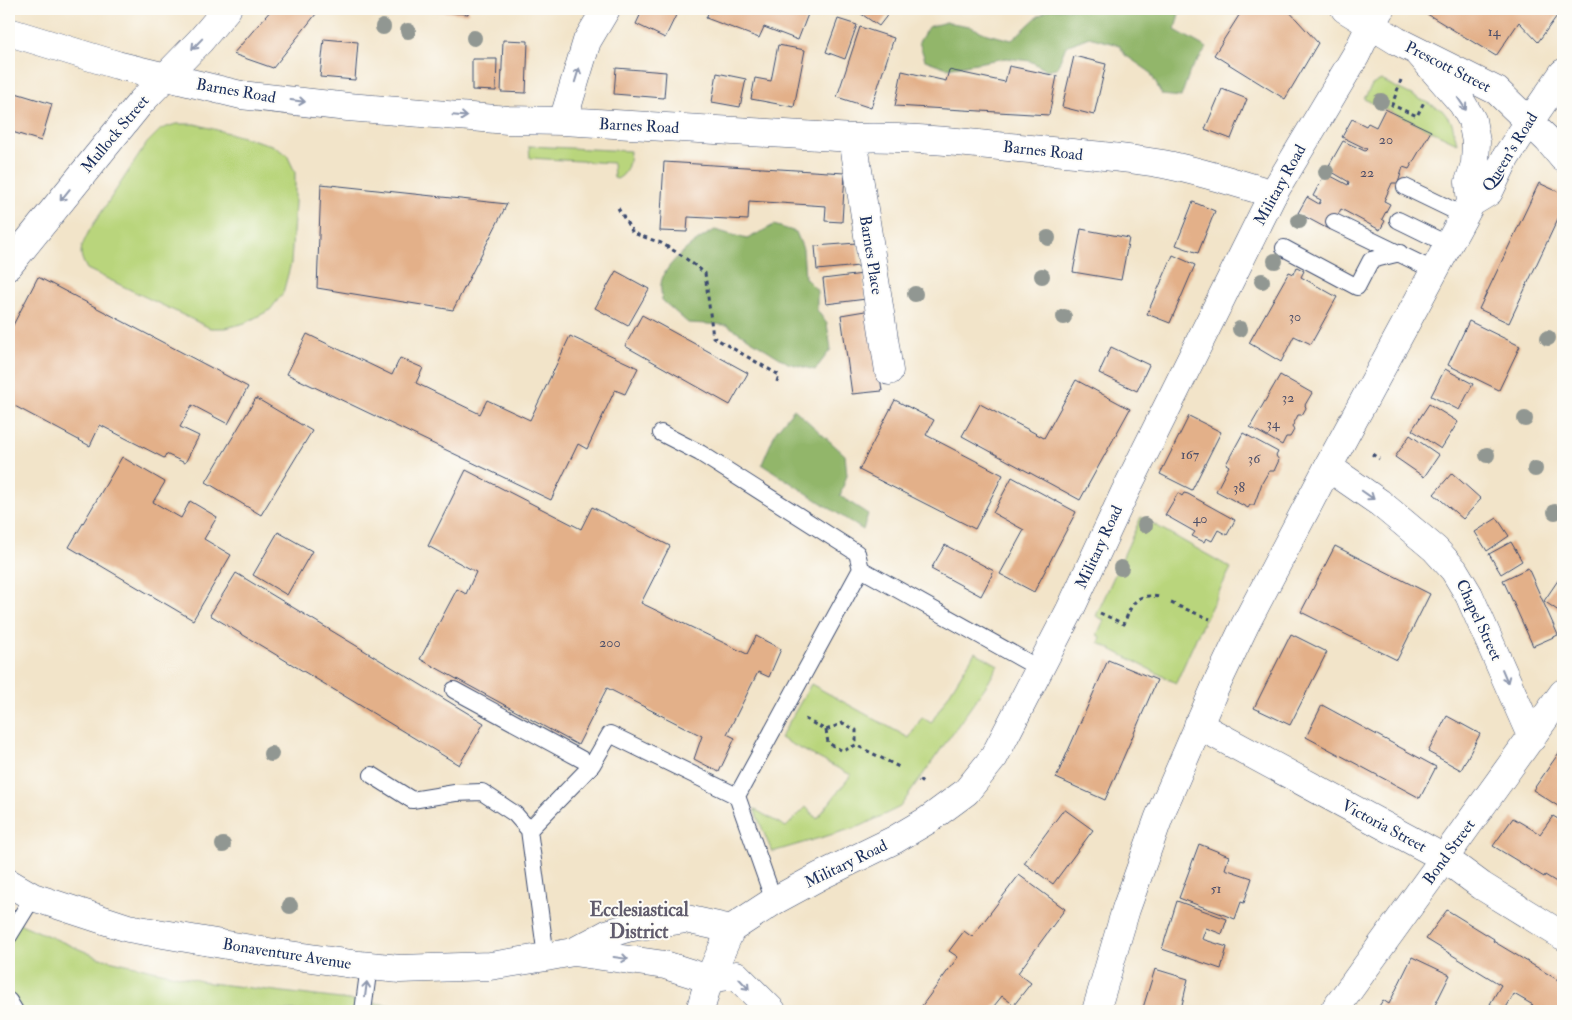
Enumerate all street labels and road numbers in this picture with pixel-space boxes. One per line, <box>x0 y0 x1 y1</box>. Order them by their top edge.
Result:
street label: Prescott Street <box>1402 37 1494 97</box>
street label: Barnes Road <box>195 74 277 108</box>
street label: Mullock Street <box>77 91 153 177</box>
street label: Queen's Road <box>1478 109 1542 195</box>
street label: Barnes Road <box>598 114 680 138</box>
street label: Barnes Road <box>1002 137 1084 165</box>
street label: Military Road <box>1250 141 1311 229</box>
street label: Barnes Place <box>855 214 887 296</box>
street label: Military Road <box>1071 502 1127 592</box>
street label: Chapel Street <box>1451 576 1507 664</box>
street label: Victoria Street <box>1338 795 1430 857</box>
street label: Bond Street <box>1419 815 1479 889</box>
street label: Military Road <box>801 835 891 893</box>
street label: Bonaventure Avenue <box>221 934 353 974</box>

